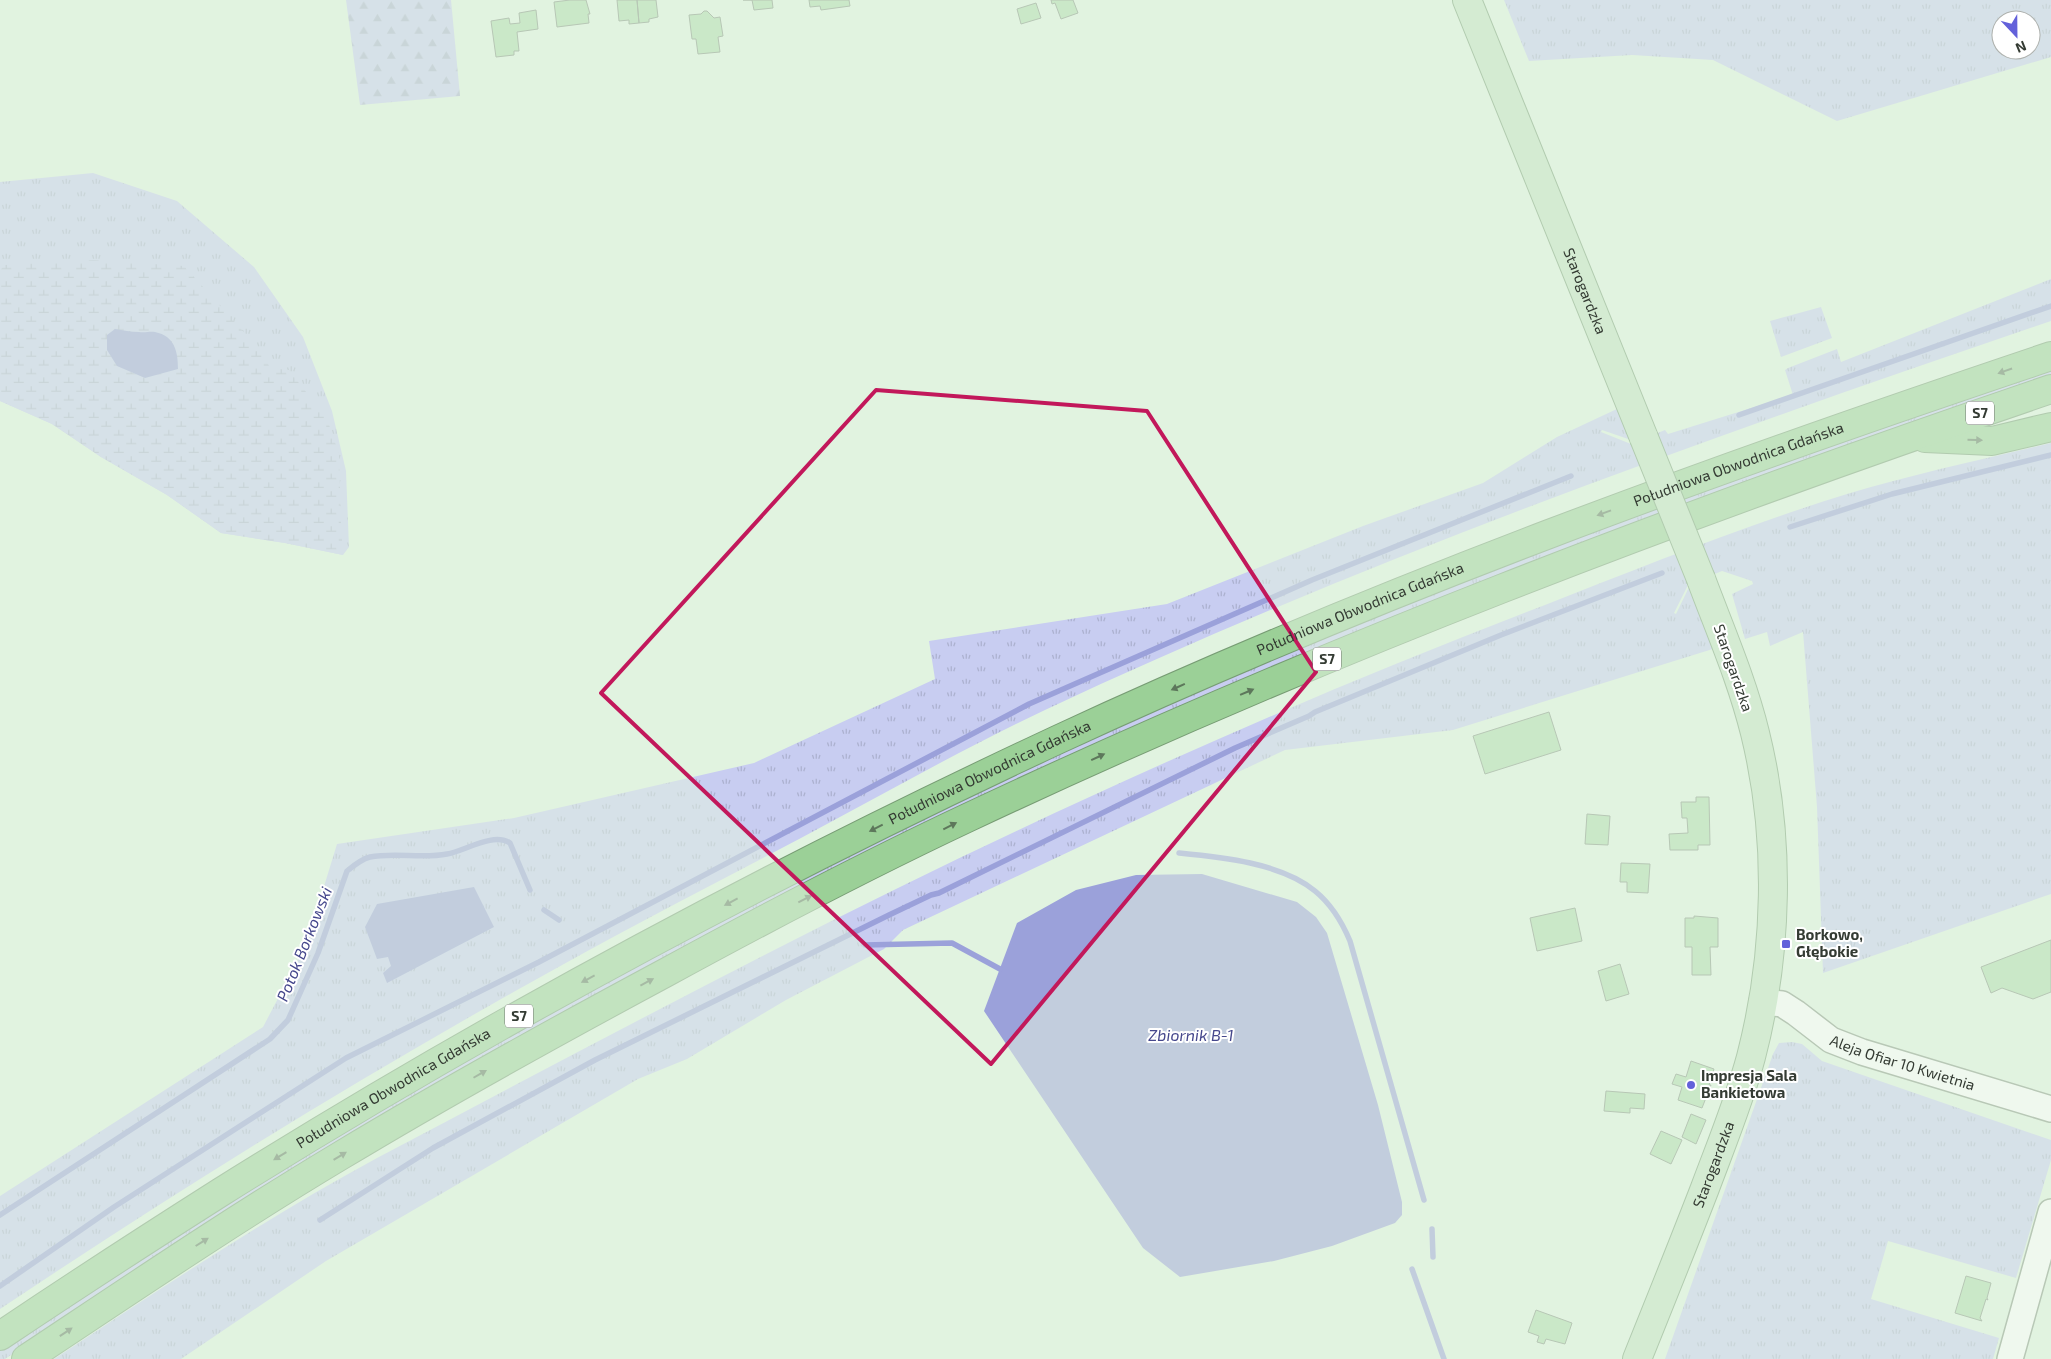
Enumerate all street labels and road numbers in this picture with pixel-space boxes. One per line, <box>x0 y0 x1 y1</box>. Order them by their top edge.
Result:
street label: Starogardzka <box>1560 245 1611 336</box>
road number: S7 <box>1966 402 1994 424</box>
street label: Południowa Obwodnica Gdańska <box>1630 418 1846 510</box>
street label: Południowa Obwodnica Gdańska <box>1253 558 1466 658</box>
street label: Starogardzka <box>1711 622 1757 714</box>
road number: S7 <box>1313 648 1341 671</box>
street label: Południowa Obwodnica Gdańska <box>885 716 1093 828</box>
road number: S7 <box>505 1004 533 1028</box>
street label: Południowa Obwodnica Gdańska <box>292 1023 493 1151</box>
street label: Aleja Ofiar 10 Kwietnia <box>1828 1030 1977 1094</box>
street label: Starogardzka <box>1688 1119 1737 1210</box>

